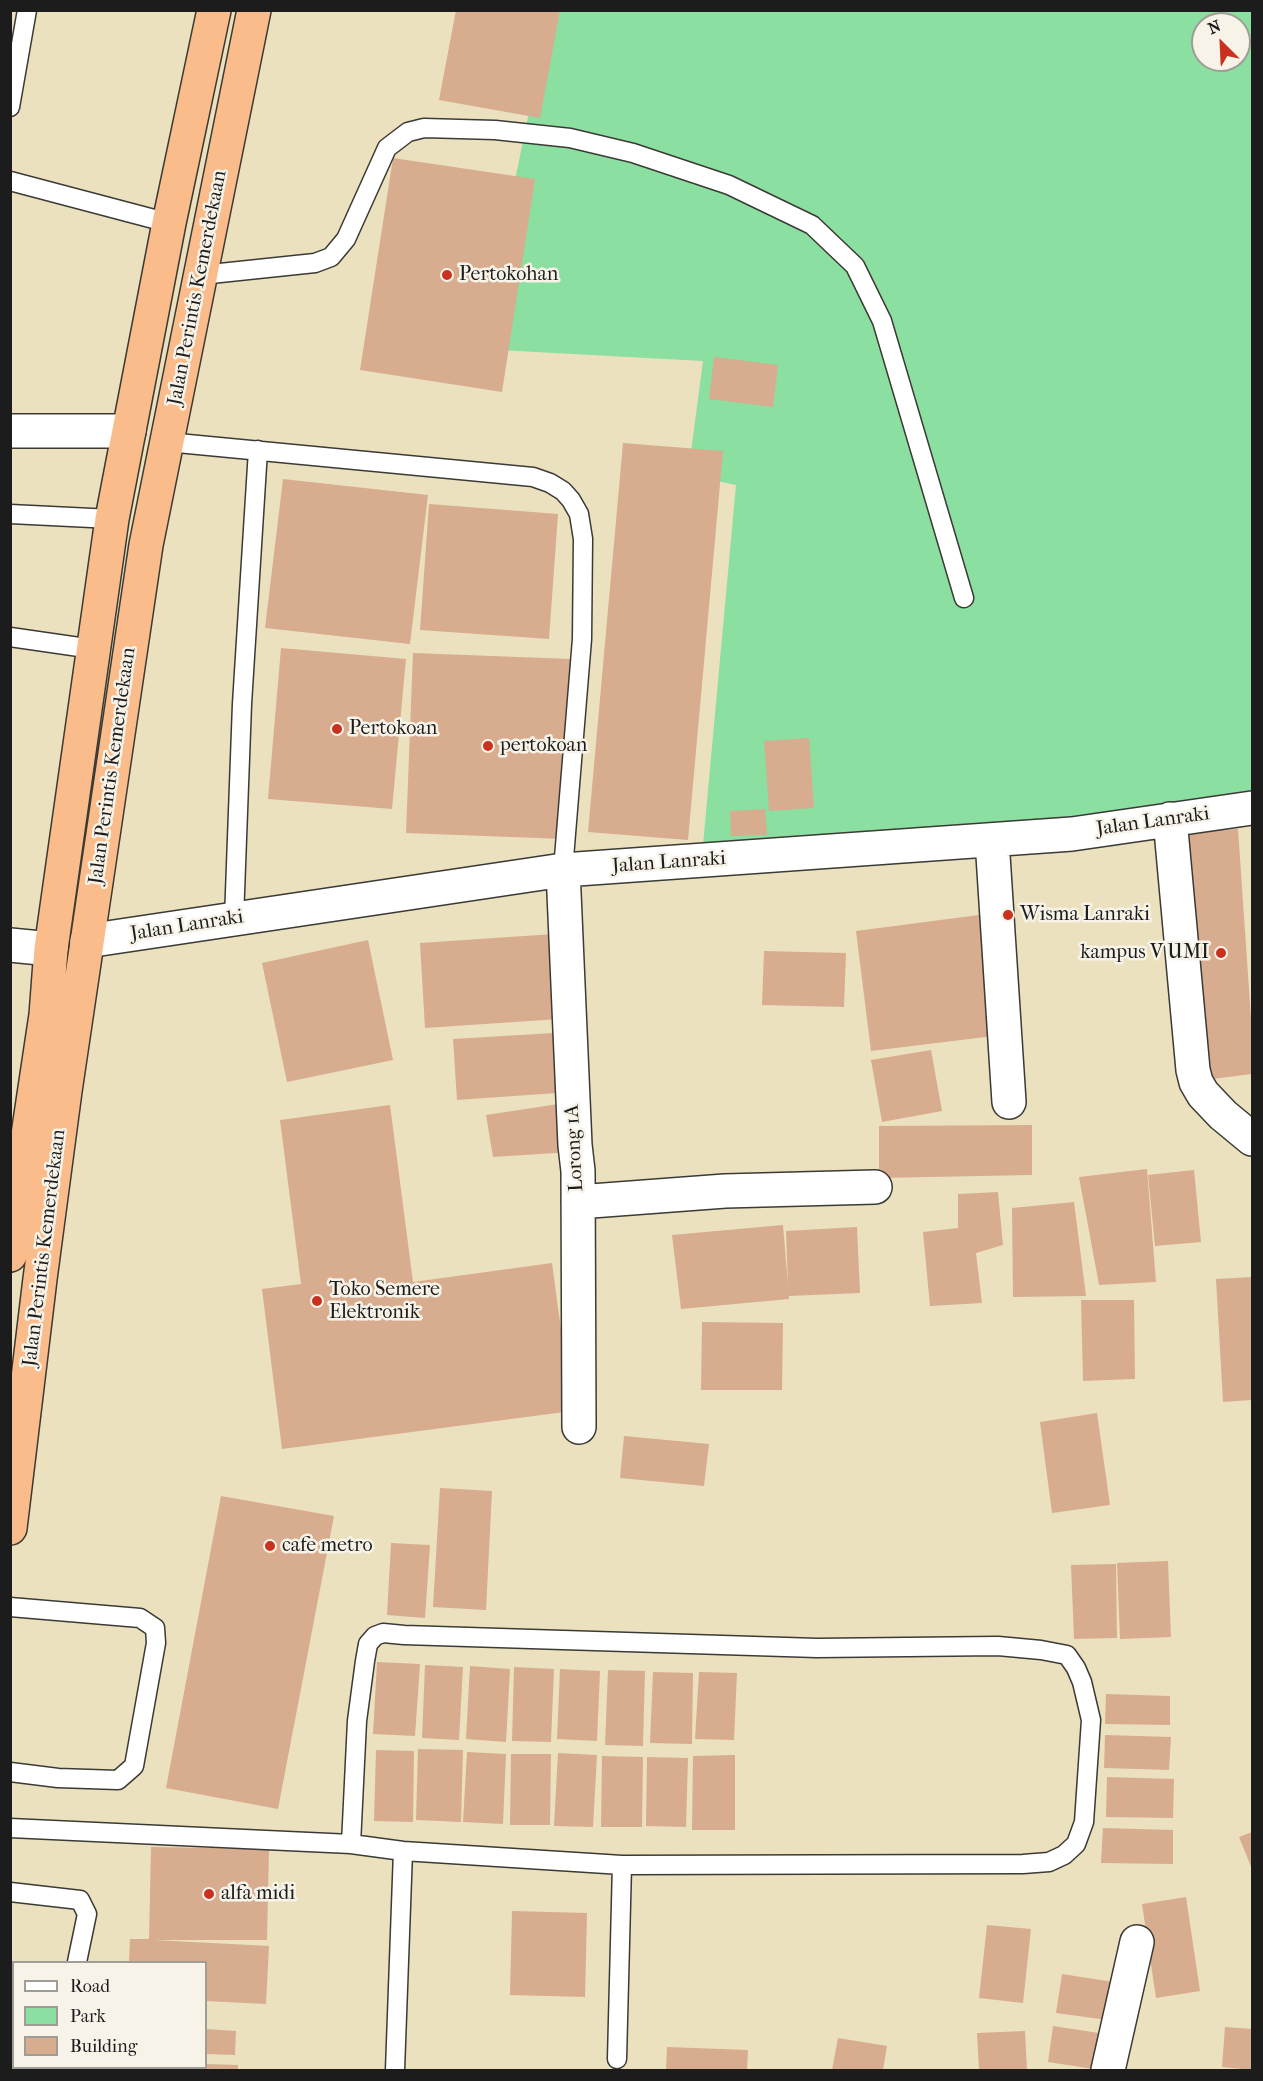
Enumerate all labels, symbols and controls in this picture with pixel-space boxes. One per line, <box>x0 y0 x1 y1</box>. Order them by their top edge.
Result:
north arrow <box>1191 12 1251 72</box>
text: N <box>1205 16 1224 38</box>
street label: Jalan Perintis Kemerdekaan <box>163 168 233 408</box>
place label: Pertokohan <box>459 263 558 287</box>
marker: Pertokohan <box>440 268 454 282</box>
street label: Jalan Perintis Kemerdekaan <box>84 646 142 886</box>
place label: Pertokoan <box>349 717 437 741</box>
marker: Pertokoan <box>330 722 344 736</box>
place label: pertokoan <box>500 734 587 758</box>
marker: pertokoan <box>481 739 495 753</box>
street label: Jalan Lanraki <box>1095 802 1211 842</box>
street label: Jalan Lanraki <box>611 847 727 879</box>
place label: Wisma Lanraki <box>1020 903 1150 927</box>
street label: Jalan Lanraki <box>129 905 245 947</box>
marker: Wisma Lanraki <box>1001 908 1015 922</box>
place label: kampus V UMI <box>1080 941 1209 965</box>
marker: kampus V UMI <box>1214 946 1228 960</box>
street label: Lorong 1A <box>561 1104 589 1192</box>
street label: Jalan Perintis Kemerdekaan <box>19 1128 71 1368</box>
place label: Toko Semere Elektronik <box>329 1278 440 1325</box>
marker: Toko Semere Elektronik <box>310 1294 324 1308</box>
place label: cafe metro <box>282 1534 373 1558</box>
marker: cafe metro <box>263 1539 277 1553</box>
place label: alfa midi <box>221 1882 295 1906</box>
marker: alfa midi <box>202 1887 216 1901</box>
legend <box>12 1961 207 2069</box>
text: Road <box>70 1976 110 1997</box>
text: Park <box>70 2006 106 2027</box>
text: Building <box>70 2036 137 2057</box>

